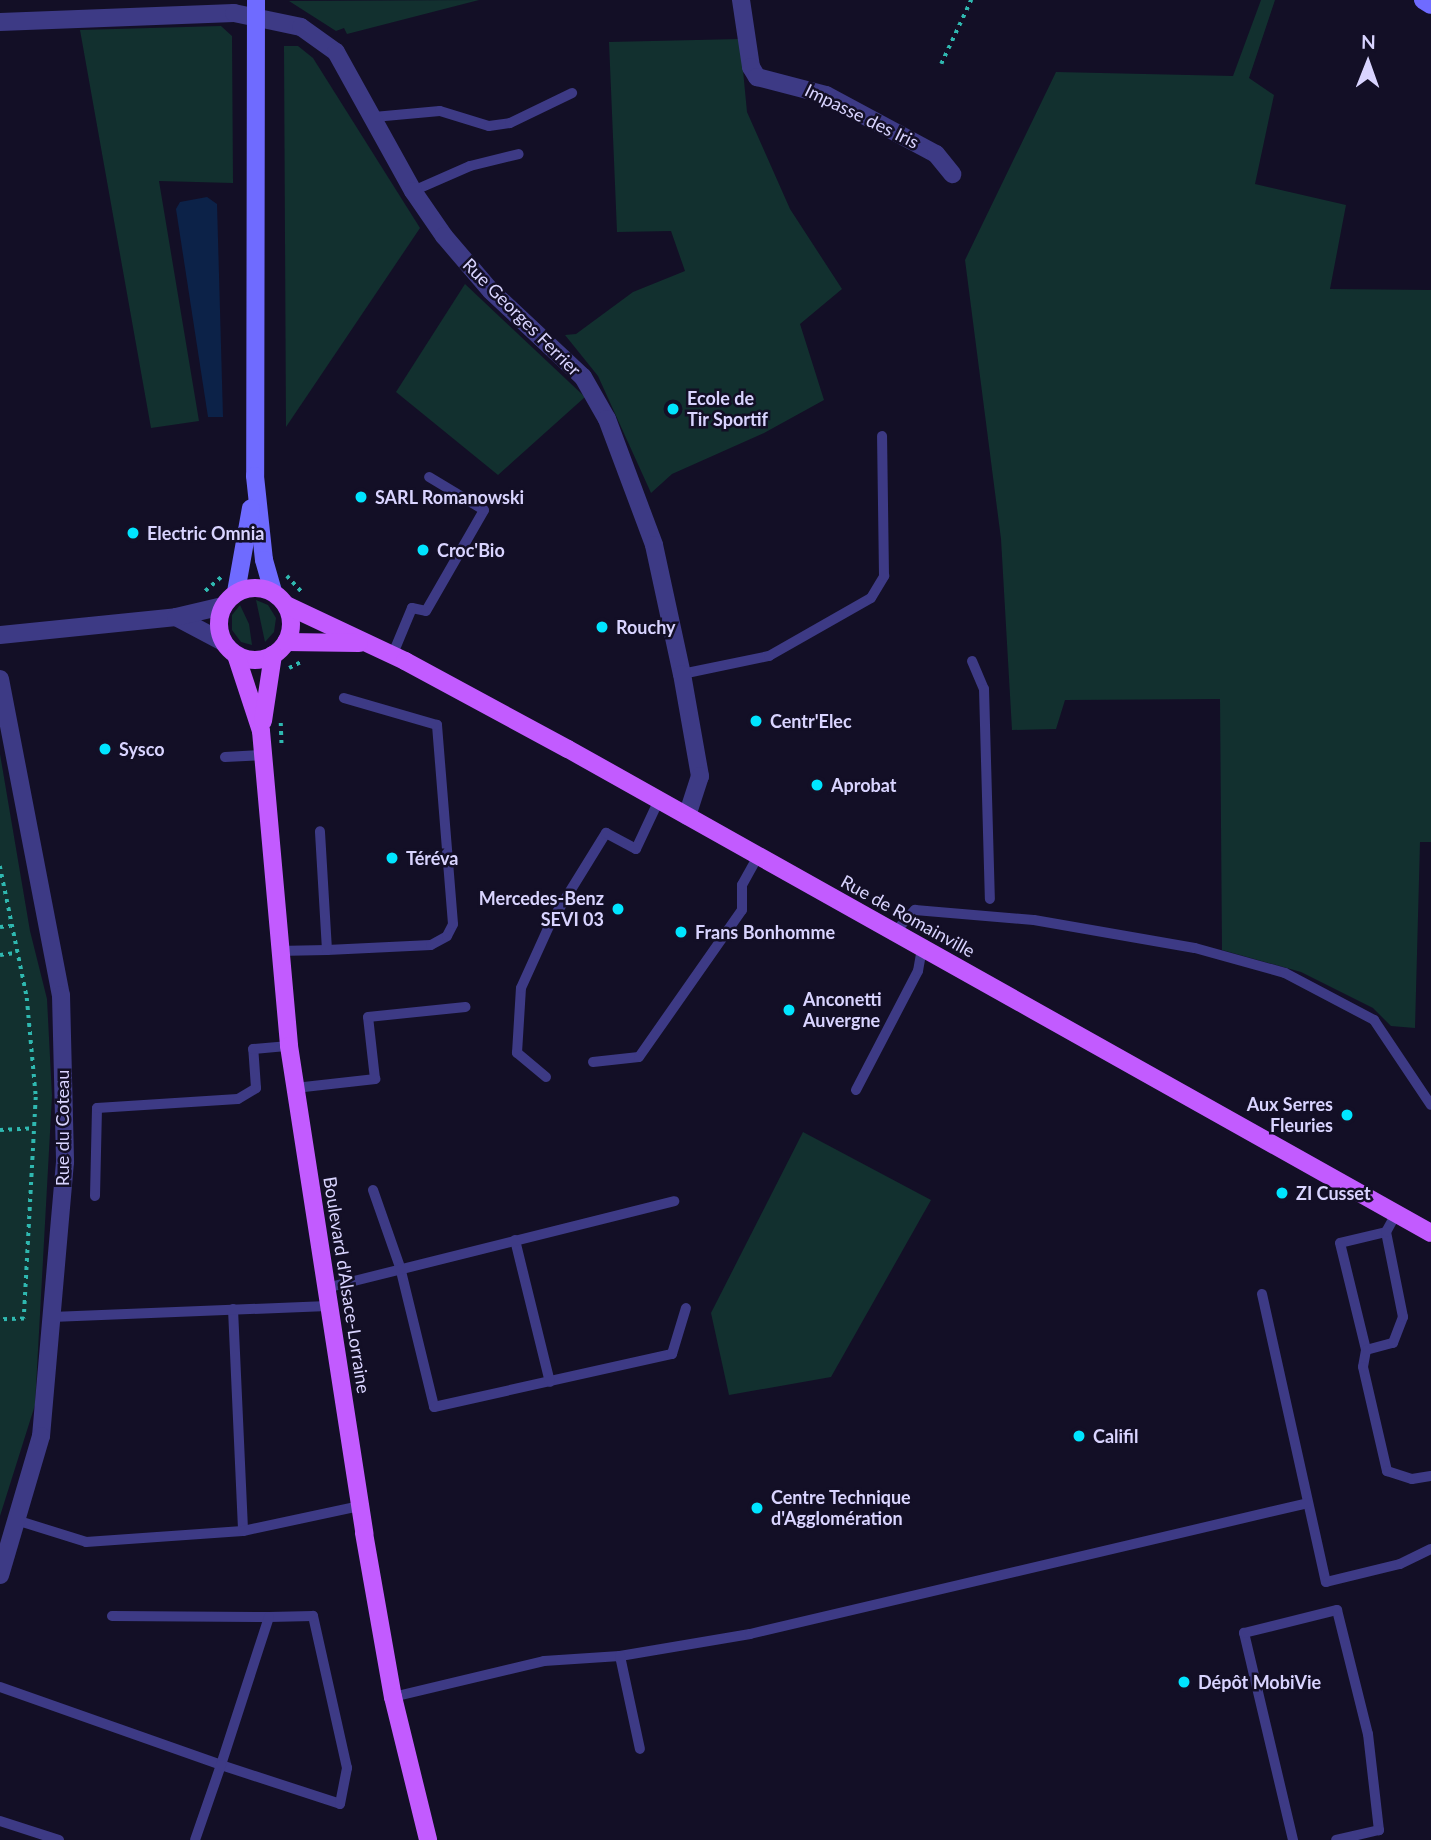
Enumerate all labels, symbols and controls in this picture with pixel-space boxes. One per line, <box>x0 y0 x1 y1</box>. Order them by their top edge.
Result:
north arrow <box>1333 28 1403 98</box>
text: N <box>1361 30 1376 53</box>
street label: Impasse des Iris <box>802 79 922 153</box>
street label: Rue Georges Ferrier <box>459 254 585 380</box>
place label: Ecole de Tir Sportif <box>687 388 768 430</box>
marker: Ecole de Tir Sportif <box>665 401 681 417</box>
place label: SARL Romanowski <box>375 486 525 508</box>
marker: SARL Romanowski <box>353 489 369 505</box>
place label: Electric Omnia <box>147 522 264 544</box>
marker: Electric Omnia <box>125 525 141 541</box>
place label: Croc'Bio <box>437 539 505 561</box>
marker: Croc'Bio <box>415 542 431 558</box>
place label: Rouchy <box>616 616 676 638</box>
marker: Rouchy <box>594 619 610 635</box>
place label: Centr'Elec <box>770 710 852 732</box>
marker: Centr'Elec <box>748 713 764 729</box>
place label: Sysco <box>119 738 164 760</box>
marker: Sysco <box>97 741 113 757</box>
place label: Aprobat <box>831 774 896 796</box>
marker: Aprobat <box>809 777 825 793</box>
place label: Téréva <box>406 847 458 869</box>
marker: Téréva <box>384 850 400 866</box>
street label: Rue de Romainville <box>837 870 979 962</box>
place label: Mercedes-Benz SEVI 03 <box>479 888 604 930</box>
marker: Mercedes-Benz SEVI 03 <box>610 901 626 917</box>
place label: Frans Bonhomme <box>695 921 835 943</box>
marker: Frans Bonhomme <box>673 924 689 940</box>
place label: Anconetti Auvergne <box>803 989 882 1032</box>
marker: Anconetti Auvergne <box>781 1002 797 1018</box>
street label: Rue du Coteau <box>51 1070 73 1186</box>
place label: Aux Serres Fleuries <box>1247 1094 1333 1136</box>
marker: Aux Serres Fleuries <box>1339 1107 1355 1123</box>
street label: Boulevard d'Alsace-Lorraine <box>319 1175 375 1395</box>
place label: ZI Cusset <box>1296 1182 1371 1204</box>
marker: ZI Cusset <box>1274 1185 1290 1201</box>
place label: Califil <box>1093 1425 1138 1447</box>
marker: Califil <box>1071 1428 1087 1444</box>
place label: Centre Technique d'Agglomération <box>771 1487 911 1530</box>
marker: Centre Technique d'Agglomération <box>749 1500 765 1516</box>
place label: Dépôt MobiVie <box>1198 1671 1321 1693</box>
marker: Dépôt MobiVie <box>1176 1674 1192 1690</box>

